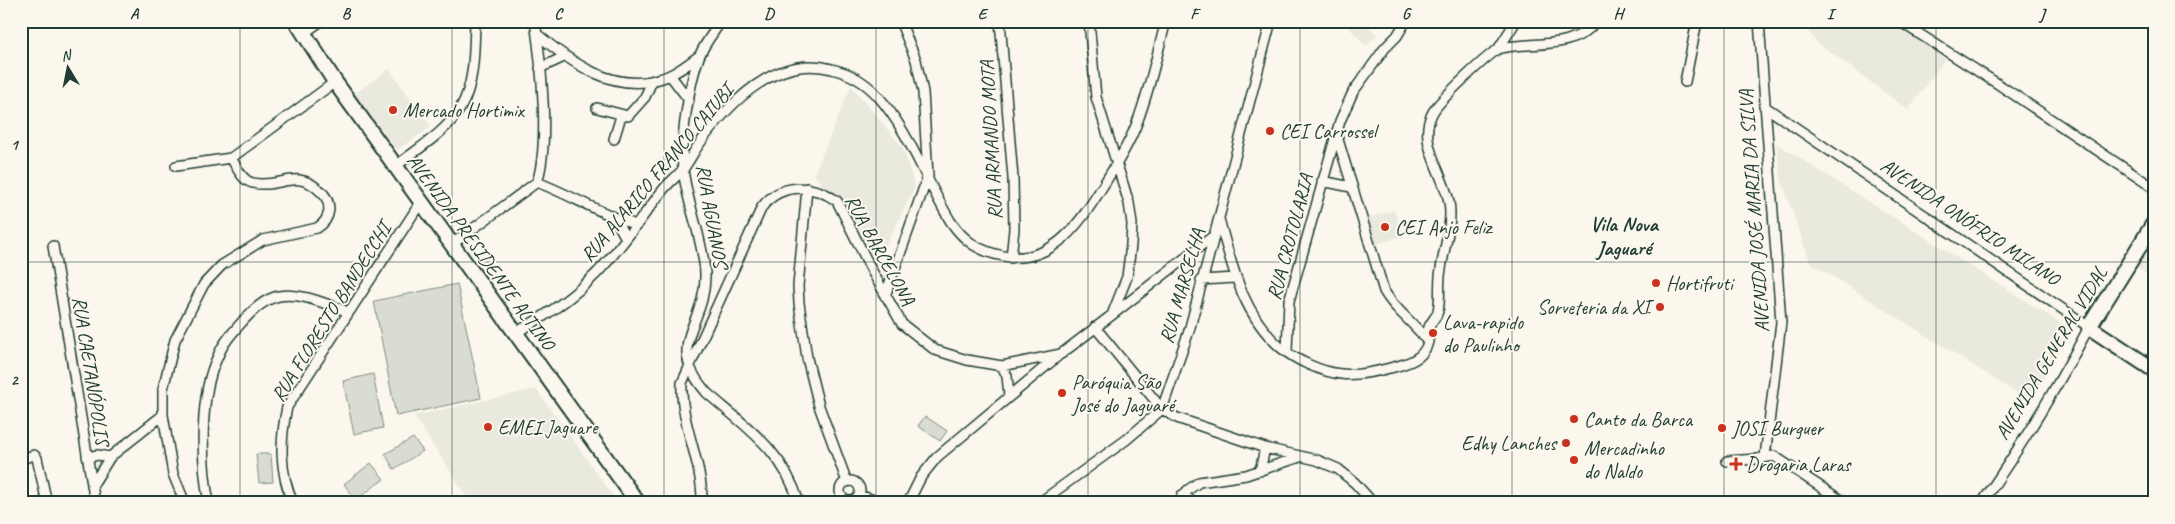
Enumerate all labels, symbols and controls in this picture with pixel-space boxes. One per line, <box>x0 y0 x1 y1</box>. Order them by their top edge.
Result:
text: A <box>130 4 140 24</box>
text: B <box>342 4 352 24</box>
text: C <box>554 4 564 24</box>
text: D <box>764 4 775 24</box>
text: E <box>978 4 989 24</box>
text: F <box>1190 4 1201 24</box>
text: G <box>1402 4 1412 24</box>
text: H <box>1613 4 1625 24</box>
text: I <box>1827 4 1837 24</box>
text: J <box>2038 4 2047 24</box>
north arrow <box>42 42 92 92</box>
text: N <box>60 46 74 65</box>
street label: RUA ARMANDO MOTA <box>974 59 1008 220</box>
street label: RUA ALARICO FRANCO CAIUBI <box>575 76 741 267</box>
street label: AVENIDA JOSÉ MARIA DA SILVA <box>1733 88 1775 333</box>
place label: Mercado Hortimix <box>403 98 526 123</box>
marker: Mercado Hortimix <box>387 104 399 116</box>
place label: CEI Carrossel <box>1280 119 1380 144</box>
marker: CEI Carrossel <box>1264 125 1276 137</box>
text: 1 <box>10 135 19 155</box>
street label: AVENIDA PRESIDENTE ALTINO <box>401 149 562 357</box>
street label: AVENIDA ONÓFRIO MILANO <box>1876 153 2066 292</box>
street label: RUA AGUANOS <box>691 162 734 274</box>
street label: RUA CROTOLARIA <box>1261 171 1319 303</box>
street label: RUA BARCELONA <box>839 190 921 310</box>
district label: Vila Nova Jaguaré <box>1590 211 1660 261</box>
street label: RUA FLORESTO BANDECCHI <box>266 214 398 406</box>
place label: CEI Anjo Feliz <box>1395 215 1494 240</box>
marker: CEI Anjo Feliz <box>1379 221 1391 233</box>
street label: RUA MARSELHA <box>1154 225 1211 346</box>
street label: AVENIDA GENERAL VIDAL <box>1989 261 2113 444</box>
place label: Hortifruti <box>1666 271 1735 296</box>
marker: Hortifruti <box>1650 277 1662 289</box>
street label: RUA CAETANÓPOLIS <box>67 295 116 450</box>
place label: Sorveteria da XI <box>1537 295 1655 320</box>
marker: Sorveteria da XI <box>1654 301 1666 313</box>
place label: Lava-rapido do Paulinho <box>1443 310 1524 358</box>
marker: Lava-rapido do Paulinho <box>1427 327 1439 339</box>
text: 2 <box>10 370 19 390</box>
place label: Paróquia São José do Jaguaré <box>1071 370 1177 418</box>
marker: Paróquia São José do Jaguaré <box>1056 387 1068 399</box>
place label: Canto da Barca <box>1584 407 1694 432</box>
marker: Canto da Barca <box>1568 413 1580 425</box>
place label: EMEI Jaguare <box>498 415 599 440</box>
place label: JOSI Burguer <box>1731 416 1825 441</box>
marker: EMEI Jaguare <box>482 421 494 433</box>
marker: JOSI Burguer <box>1716 422 1728 434</box>
place label: Edhy Lanches <box>1461 431 1558 456</box>
place label: Mercadinho do Naldo <box>1584 436 1665 484</box>
marker: Edhy Lanches <box>1560 437 1572 449</box>
place label: Drogaria Laras <box>1746 452 1853 477</box>
marker: Mercadinho do Naldo <box>1568 454 1580 466</box>
marker: Drogaria Laras <box>1730 458 1742 470</box>

